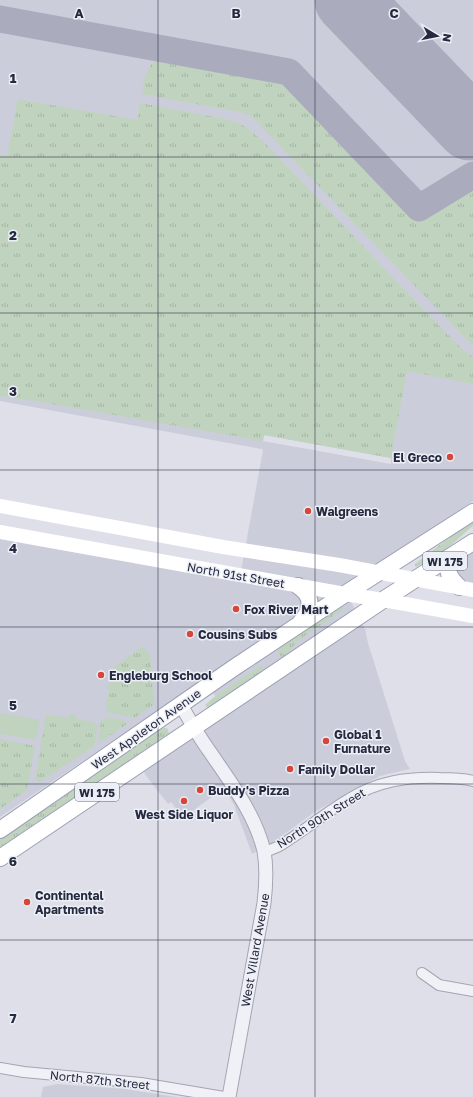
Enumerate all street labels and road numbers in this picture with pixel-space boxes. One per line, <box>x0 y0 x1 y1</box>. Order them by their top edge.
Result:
road number: WI 175 <box>423 552 467 570</box>
street label: North 91st Street <box>186 559 286 591</box>
street label: West Appleton Avenue <box>88 685 204 773</box>
road number: WI 175 <box>75 783 119 801</box>
street label: North 90th Street <box>274 785 368 851</box>
street label: West Villard Avenue <box>238 892 272 1008</box>
street label: North 87th Street <box>49 1067 151 1093</box>

